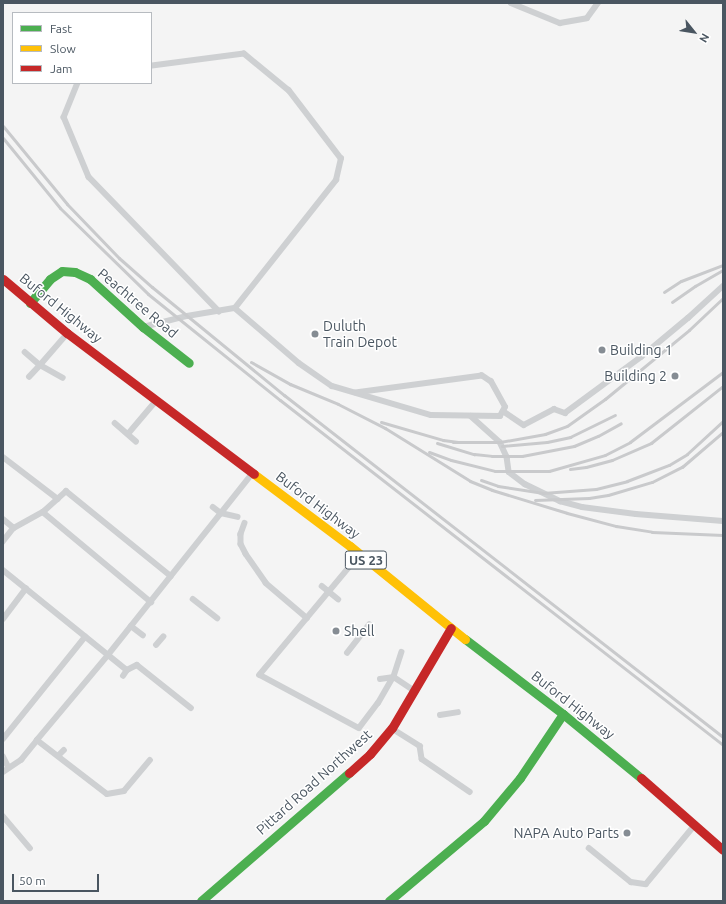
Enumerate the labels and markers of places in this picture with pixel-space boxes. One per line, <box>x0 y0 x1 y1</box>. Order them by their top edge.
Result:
place label: Duluth Train Depot <box>323 318 397 350</box>
marker: Duluth Train Depot <box>310 329 320 339</box>
place label: Building 1 <box>610 342 673 358</box>
marker: Building 1 <box>597 345 607 355</box>
place label: Building 2 <box>604 368 667 384</box>
marker: Building 2 <box>670 371 680 381</box>
place label: Shell <box>344 623 374 639</box>
marker: Shell <box>331 626 341 636</box>
place label: NAPA Auto Parts <box>514 825 619 841</box>
marker: NAPA Auto Parts <box>622 828 632 838</box>

